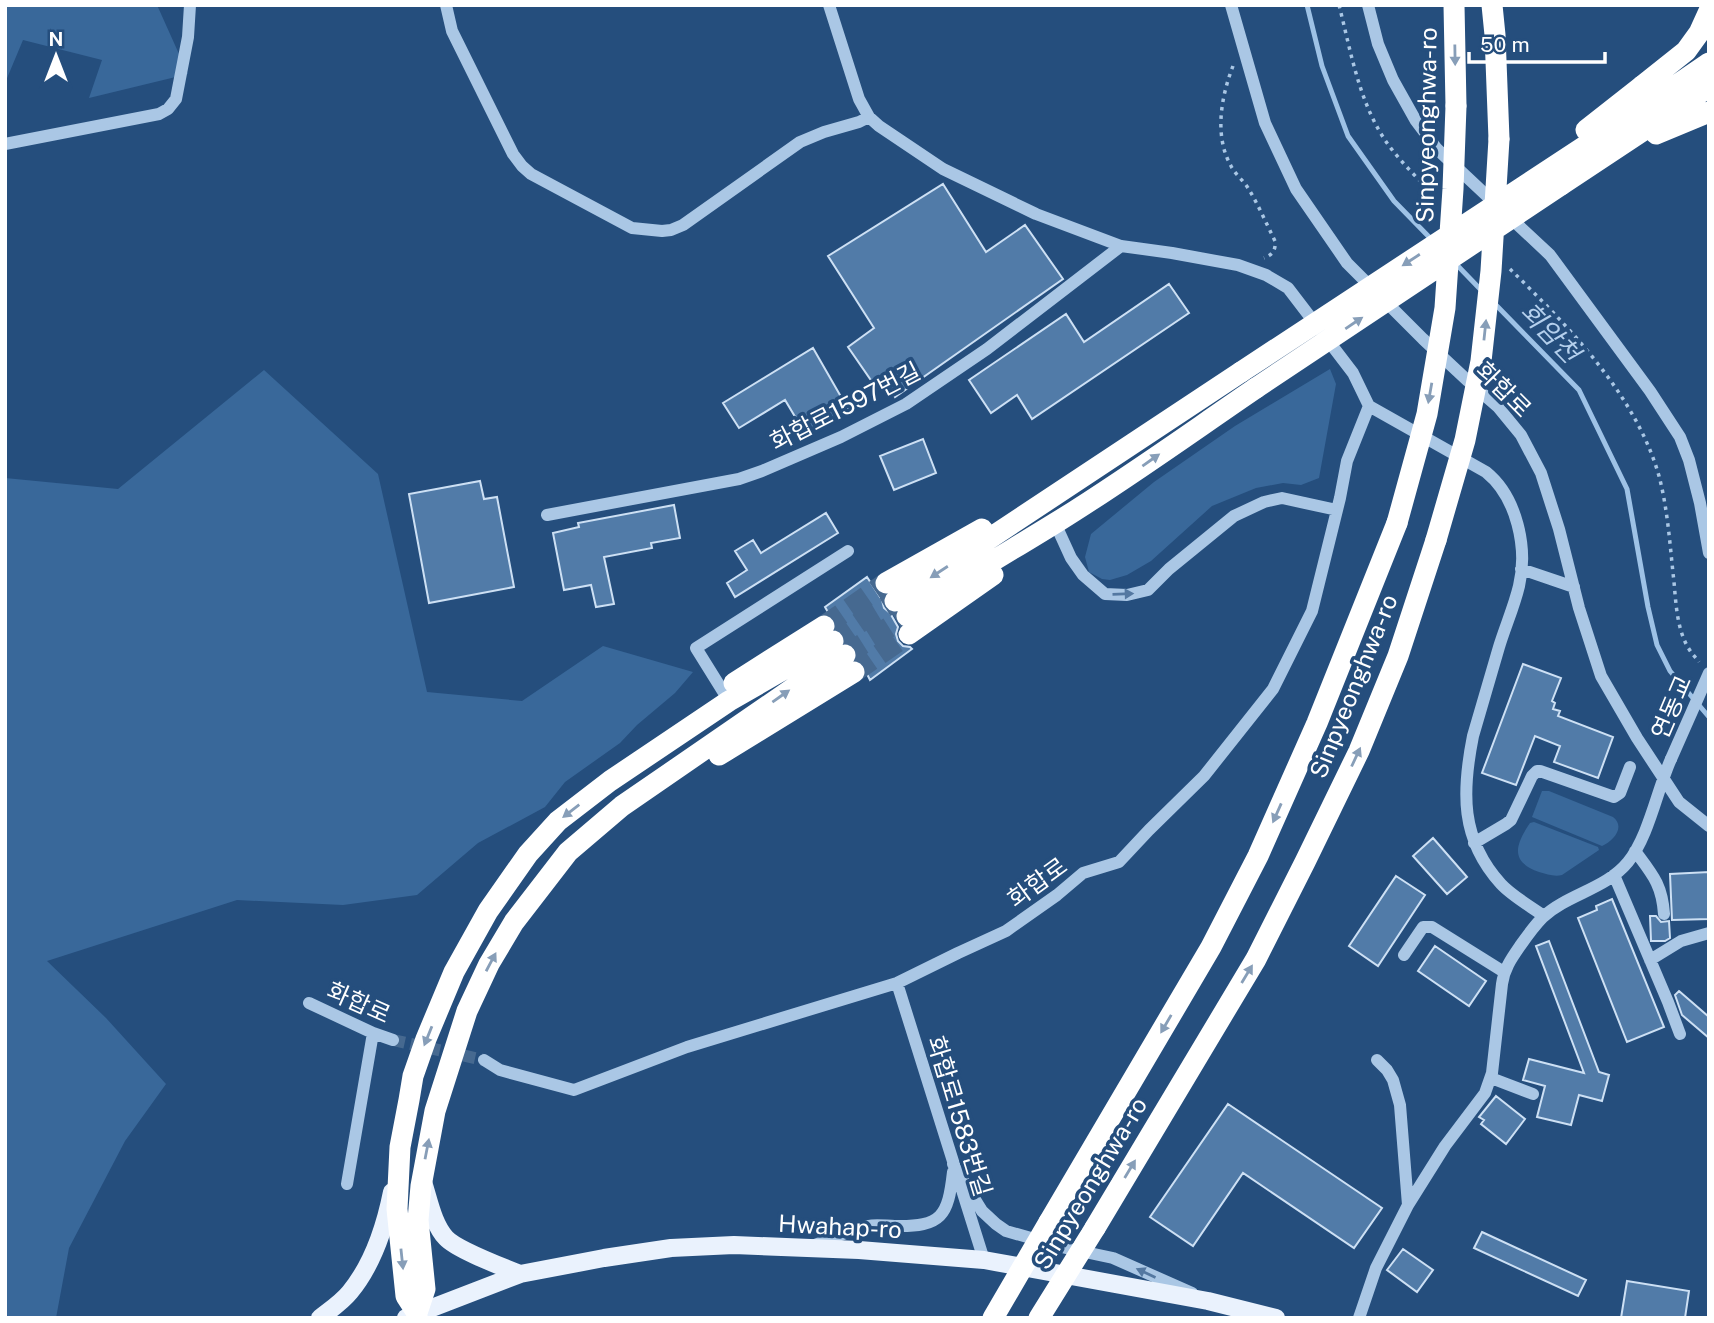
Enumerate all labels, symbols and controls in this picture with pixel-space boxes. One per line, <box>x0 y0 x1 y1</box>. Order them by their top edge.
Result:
north arrow <box>21 21 91 91</box>
scale bar <box>1469 21 1606 65</box>
street label: Sinpyeonghwa-ro <box>1410 27 1442 223</box>
text: N <box>49 28 63 50</box>
text: 50 m <box>1480 32 1530 57</box>
one-way arrow <box>1449 45 1461 67</box>
one-way arrow <box>1402 253 1420 267</box>
water label: 회암천 <box>1514 295 1588 371</box>
one-way arrow <box>1345 316 1363 330</box>
one-way arrow <box>1479 319 1490 341</box>
street label: 화합로1597번길 <box>765 356 925 456</box>
street label: 화합로 <box>1471 356 1537 422</box>
one-way arrow <box>1424 382 1435 404</box>
one-way arrow <box>1141 454 1160 467</box>
one-way arrow <box>930 565 948 579</box>
one-way arrow <box>1112 588 1134 599</box>
street label: Sinpyeonghwa-ro <box>1303 590 1403 782</box>
street label: 연동교 <box>1645 671 1697 743</box>
one-way arrow <box>772 689 790 703</box>
one-way arrow <box>1351 746 1362 767</box>
one-way arrow <box>1271 802 1282 823</box>
one-way arrow <box>562 804 580 818</box>
street label: 화합로 <box>1002 851 1072 913</box>
one-way arrow <box>485 952 496 972</box>
one-way arrow <box>1240 965 1253 984</box>
street label: 화합로 <box>323 976 395 1028</box>
one-way arrow <box>1160 1014 1172 1033</box>
one-way arrow <box>422 1025 433 1046</box>
street label: 화합로1583번길 <box>922 1033 998 1199</box>
street label: Sinpyeonghwa-ro <box>1028 1092 1152 1274</box>
one-way arrow <box>422 1138 433 1160</box>
one-way arrow <box>1123 1160 1136 1179</box>
street label: Hwahap-ro <box>778 1209 902 1243</box>
one-way arrow <box>397 1248 408 1270</box>
one-way arrow <box>1136 1267 1157 1278</box>

